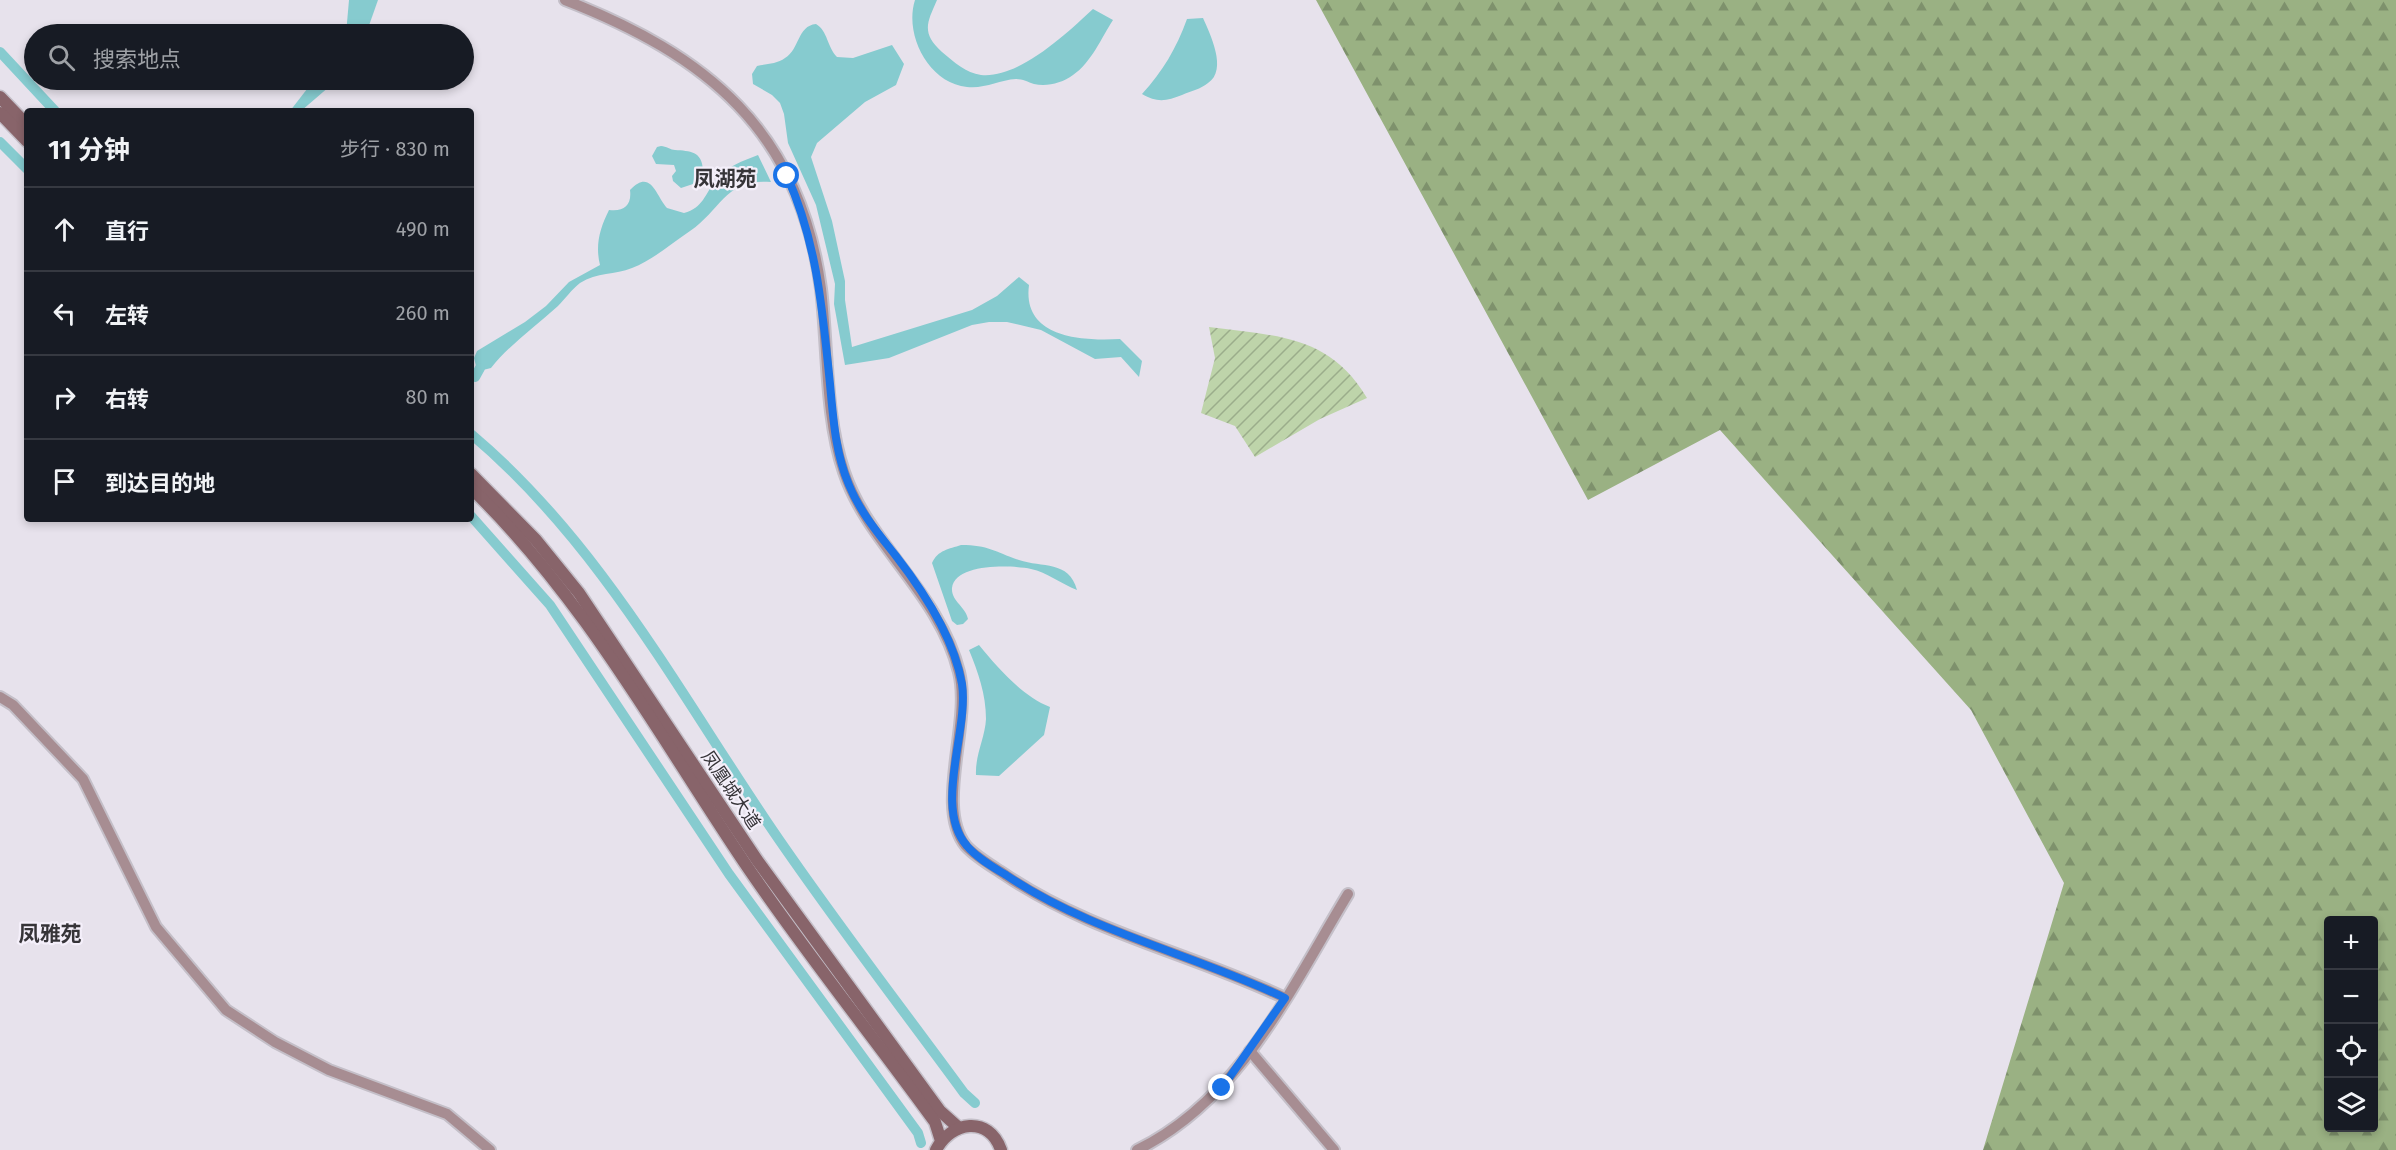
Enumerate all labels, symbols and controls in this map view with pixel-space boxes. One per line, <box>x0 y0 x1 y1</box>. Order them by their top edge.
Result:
search box <box>24 24 474 90</box>
icon: search <box>45 41 78 74</box>
text: 搜索地点 <box>93 46 181 73</box>
text: 11 分钟 <box>48 135 130 166</box>
text: 步行 · 830 m <box>340 137 450 161</box>
route start <box>773 162 799 188</box>
district label: 凤湖苑 <box>694 166 757 192</box>
icon: ahead <box>48 213 81 246</box>
text: 490 m <box>396 217 450 241</box>
text: 直行 <box>105 218 149 245</box>
icon: left <box>48 297 81 330</box>
text: 260 m <box>396 301 450 325</box>
text: 左转 <box>105 302 149 329</box>
icon: right <box>48 381 81 414</box>
text: 80 m <box>405 385 450 409</box>
text: 右转 <box>105 386 149 413</box>
icon: arrive <box>48 465 81 498</box>
text: 到达目的地 <box>105 470 215 497</box>
street label: 凤凰城大道 <box>697 747 765 833</box>
map controls <box>2324 916 2378 1132</box>
button: + <box>2324 916 2378 970</box>
district label: 凤雅苑 <box>19 921 82 947</box>
button: − <box>2324 970 2378 1024</box>
button: locate <box>2324 1024 2378 1078</box>
route end <box>1208 1074 1234 1100</box>
button: layers <box>2324 1078 2378 1132</box>

